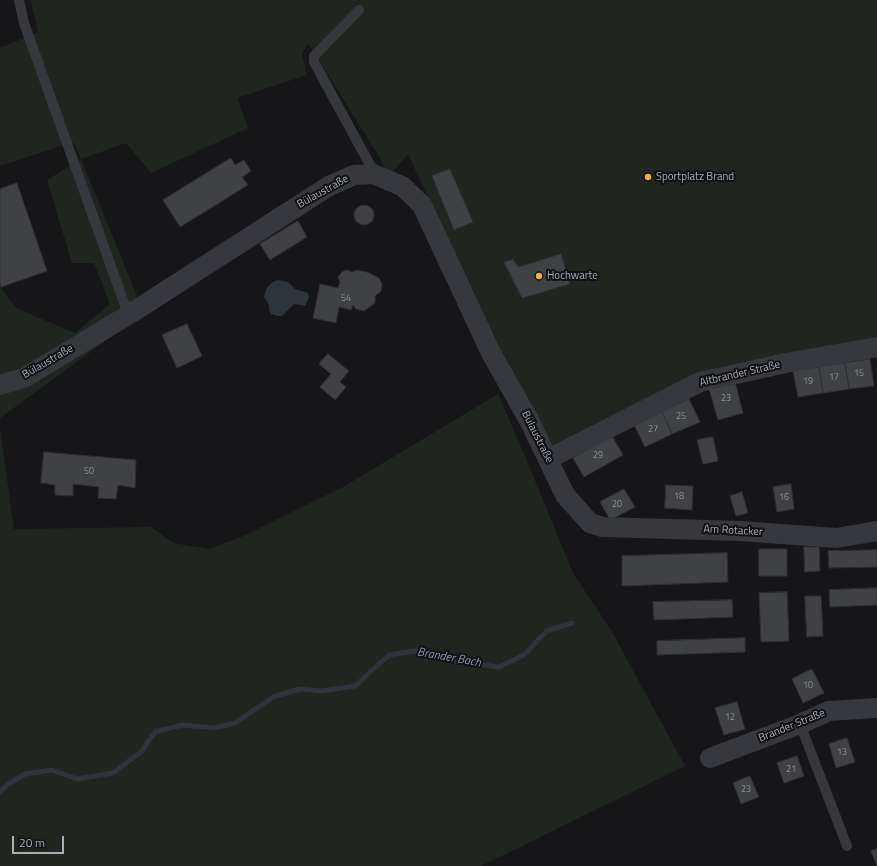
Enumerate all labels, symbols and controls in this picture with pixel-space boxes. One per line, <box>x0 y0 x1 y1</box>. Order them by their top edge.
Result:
place label: Sportplatz Brand <box>656 170 734 184</box>
street label: Bülaustraße <box>295 172 351 212</box>
marker: Sportplatz Brand <box>643 172 653 182</box>
place label: Hochwarte <box>547 269 598 283</box>
marker: Hochwarte <box>534 271 544 281</box>
house number: 54 <box>341 294 351 304</box>
street label: Bülaustraße <box>20 342 76 382</box>
street label: Altbrander Straße <box>698 358 782 390</box>
house number: 15 <box>854 369 864 379</box>
house number: 17 <box>829 373 839 383</box>
house number: 19 <box>803 377 813 387</box>
house number: 23 <box>721 394 731 404</box>
street label: Bülaustraße <box>518 409 556 465</box>
house number: 25 <box>676 412 686 422</box>
house number: 27 <box>648 425 658 435</box>
house number: 29 <box>593 451 603 461</box>
house number: 50 <box>84 467 94 477</box>
house number: 18 <box>674 492 684 502</box>
house number: 16 <box>779 493 789 503</box>
house number: 20 <box>612 500 622 510</box>
street label: Am Rotacker <box>703 523 763 539</box>
water label: Brander Bach <box>416 645 482 671</box>
house number: 10 <box>803 681 813 691</box>
street label: Brander Straße <box>757 707 827 745</box>
house number: 12 <box>725 713 735 723</box>
house number: 13 <box>837 748 847 758</box>
house number: 21 <box>786 765 796 775</box>
house number: 23 <box>741 785 751 795</box>
scale bar <box>14 828 66 854</box>
text: 20 m <box>19 833 45 852</box>

